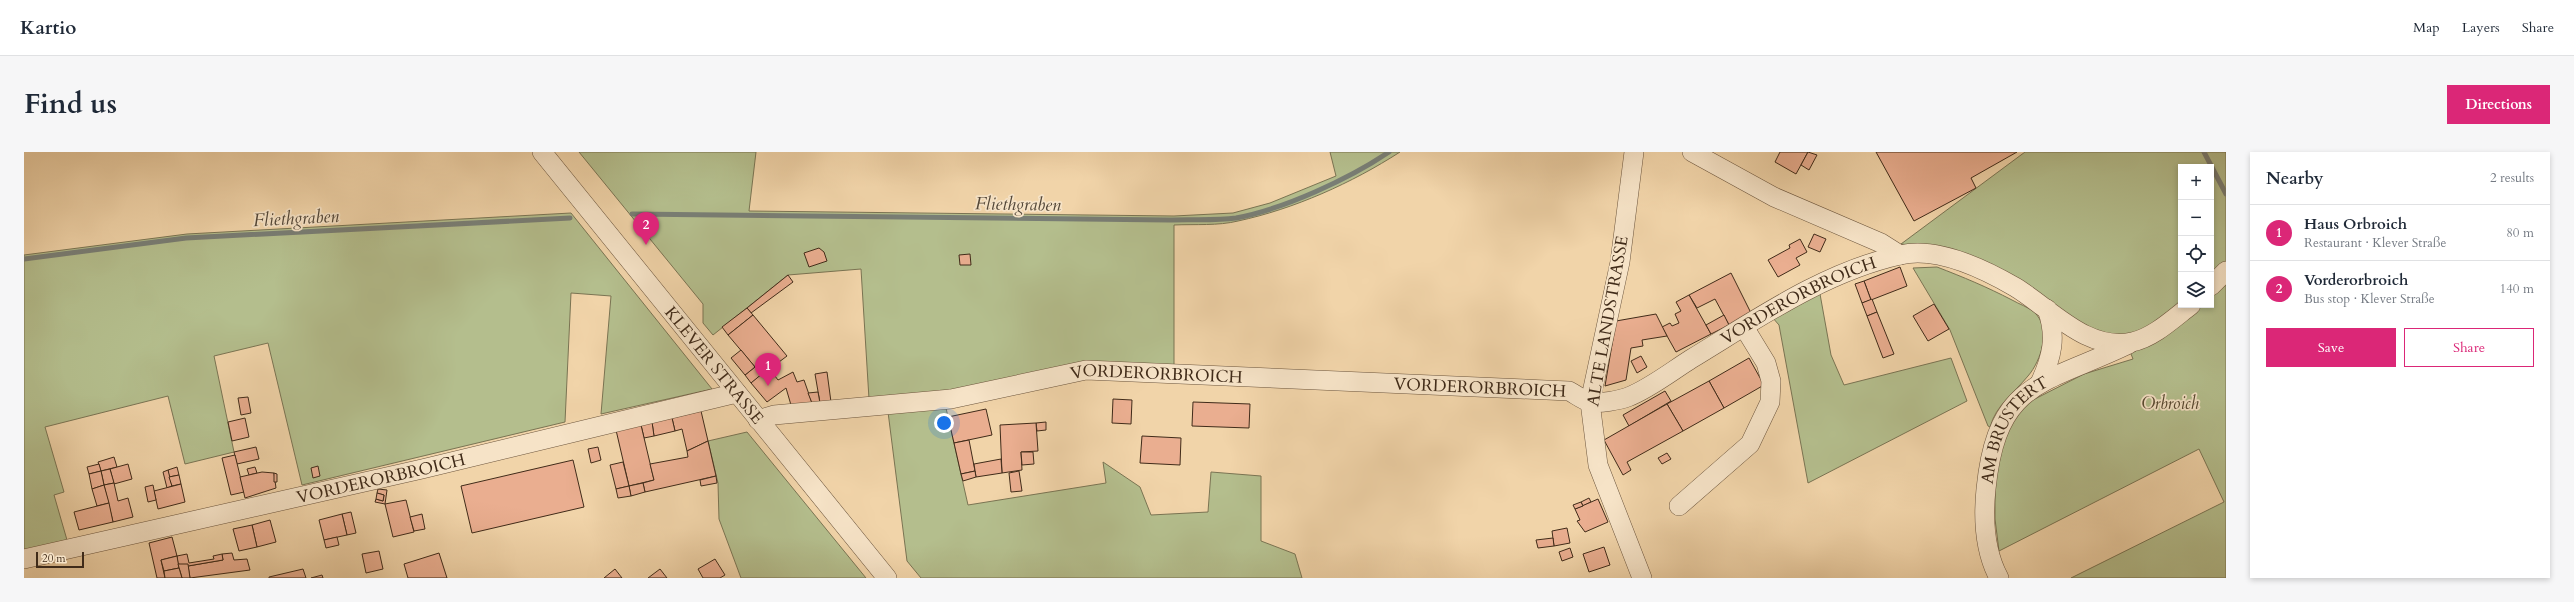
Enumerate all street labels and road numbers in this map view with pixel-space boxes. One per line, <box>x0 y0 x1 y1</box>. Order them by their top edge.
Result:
street label: ALTE LANDSTRASSE <box>1581 234 1634 408</box>
street label: VORDERORBROICH <box>1716 251 1879 350</box>
street label: KLEVER STRASSE <box>659 302 769 429</box>
street label: VORDERORBROICH <box>1068 359 1243 389</box>
street label: AM BRUSTERT <box>1976 371 2052 485</box>
street label: VORDERORBROICH <box>1393 372 1567 403</box>
street label: VORDERORBROICH <box>294 448 468 509</box>

